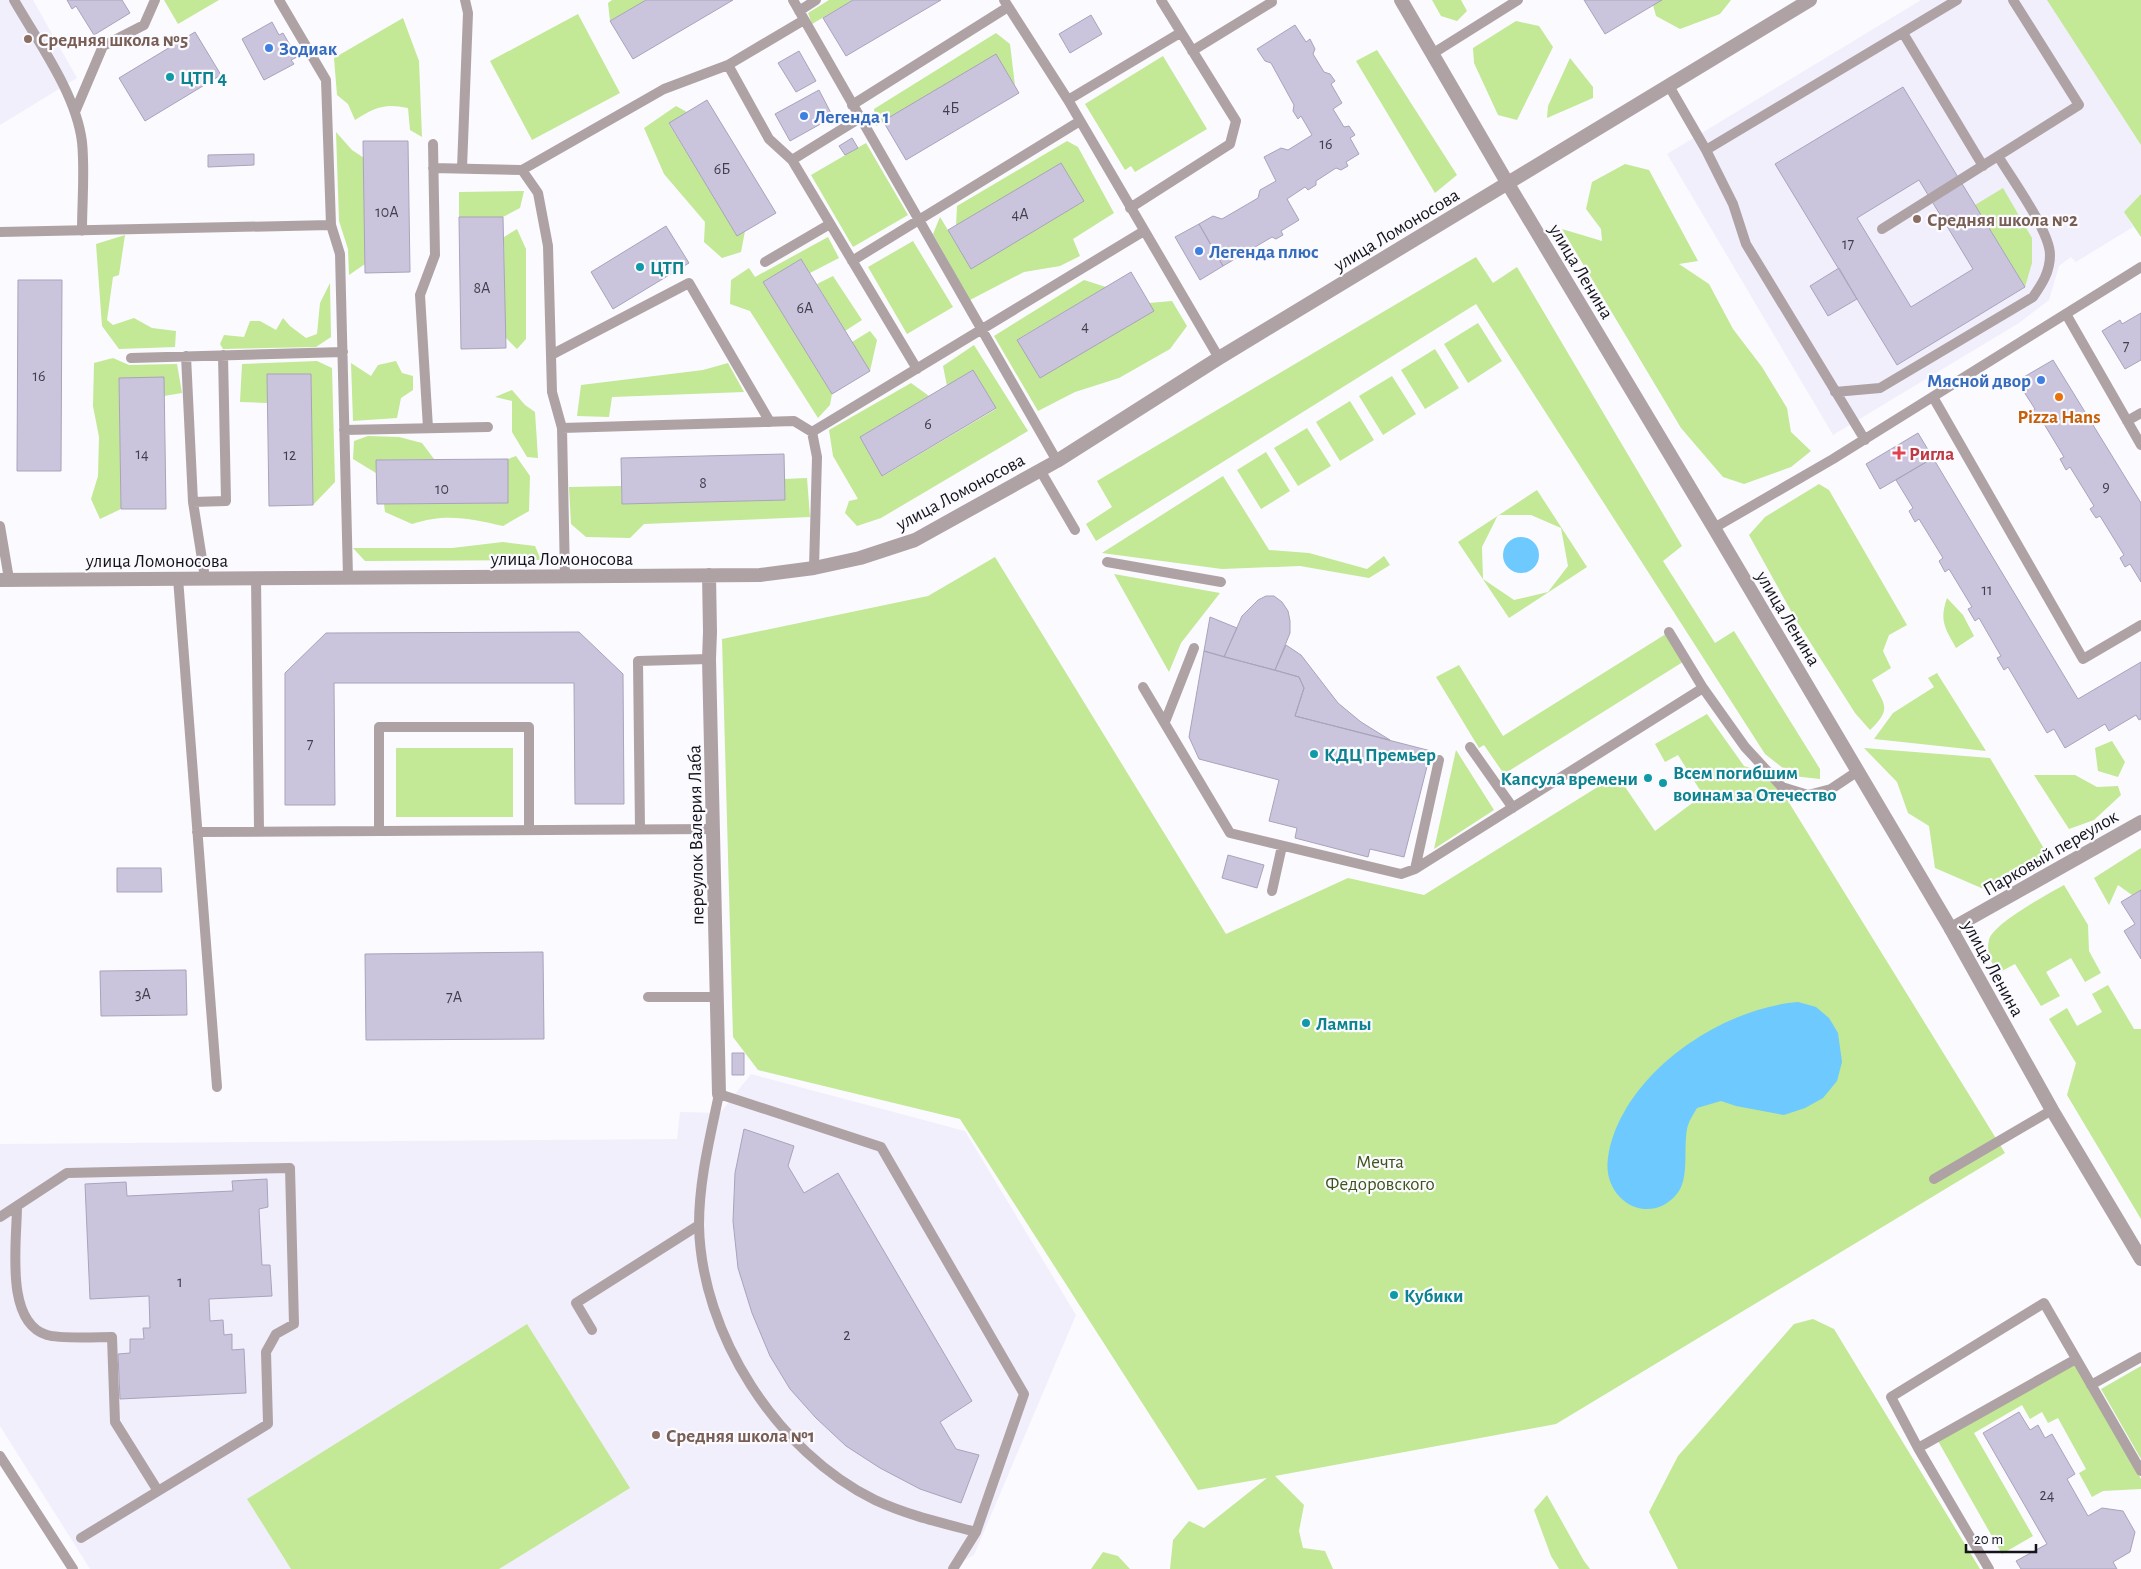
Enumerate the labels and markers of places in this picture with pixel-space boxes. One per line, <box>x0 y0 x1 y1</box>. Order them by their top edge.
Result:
place label: Средняя школа №5 <box>38 31 188 50</box>
marker: Средняя школа №5 <box>22 33 34 45</box>
place label: Зодиак <box>279 40 338 59</box>
marker: Зодиак <box>263 42 275 54</box>
place label: ЦТП 4 <box>180 69 228 88</box>
marker: ЦТП 4 <box>164 71 176 83</box>
place label: Легенда 1 <box>814 108 890 127</box>
marker: Легенда 1 <box>798 110 810 122</box>
place label: Средняя школа №2 <box>1927 211 2078 230</box>
marker: Средняя школа №2 <box>1911 213 1923 225</box>
place label: Легенда плюс <box>1209 243 1319 262</box>
marker: Легенда плюс <box>1193 245 1205 257</box>
place label: ЦТП <box>650 259 685 278</box>
marker: ЦТП <box>634 261 646 273</box>
place label: Мясной двор <box>1927 372 2031 391</box>
marker: Мясной двор <box>2035 374 2047 386</box>
marker: Pizza Hans <box>2053 391 2065 403</box>
place label: Pizza Hans <box>2018 408 2100 427</box>
place label: Ригла <box>1909 445 1954 464</box>
marker: Ригла <box>1893 447 1905 459</box>
place label: КДЦ Премьер <box>1324 746 1436 765</box>
marker: КДЦ Премьер <box>1308 748 1320 760</box>
place label: Всем погибшим воинам за Отечество <box>1673 764 1837 805</box>
place label: Капсула времени <box>1500 770 1638 789</box>
marker: Капсула времени <box>1642 772 1654 784</box>
marker: Всем погибшим воинам за Отечество <box>1657 777 1669 789</box>
place label: Лампы <box>1316 1015 1372 1034</box>
marker: Лампы <box>1300 1017 1312 1029</box>
place label: Кубики <box>1404 1287 1463 1306</box>
marker: Кубики <box>1388 1289 1400 1301</box>
place label: Средняя школа №1 <box>666 1427 815 1446</box>
marker: Средняя школа №1 <box>650 1429 662 1441</box>

